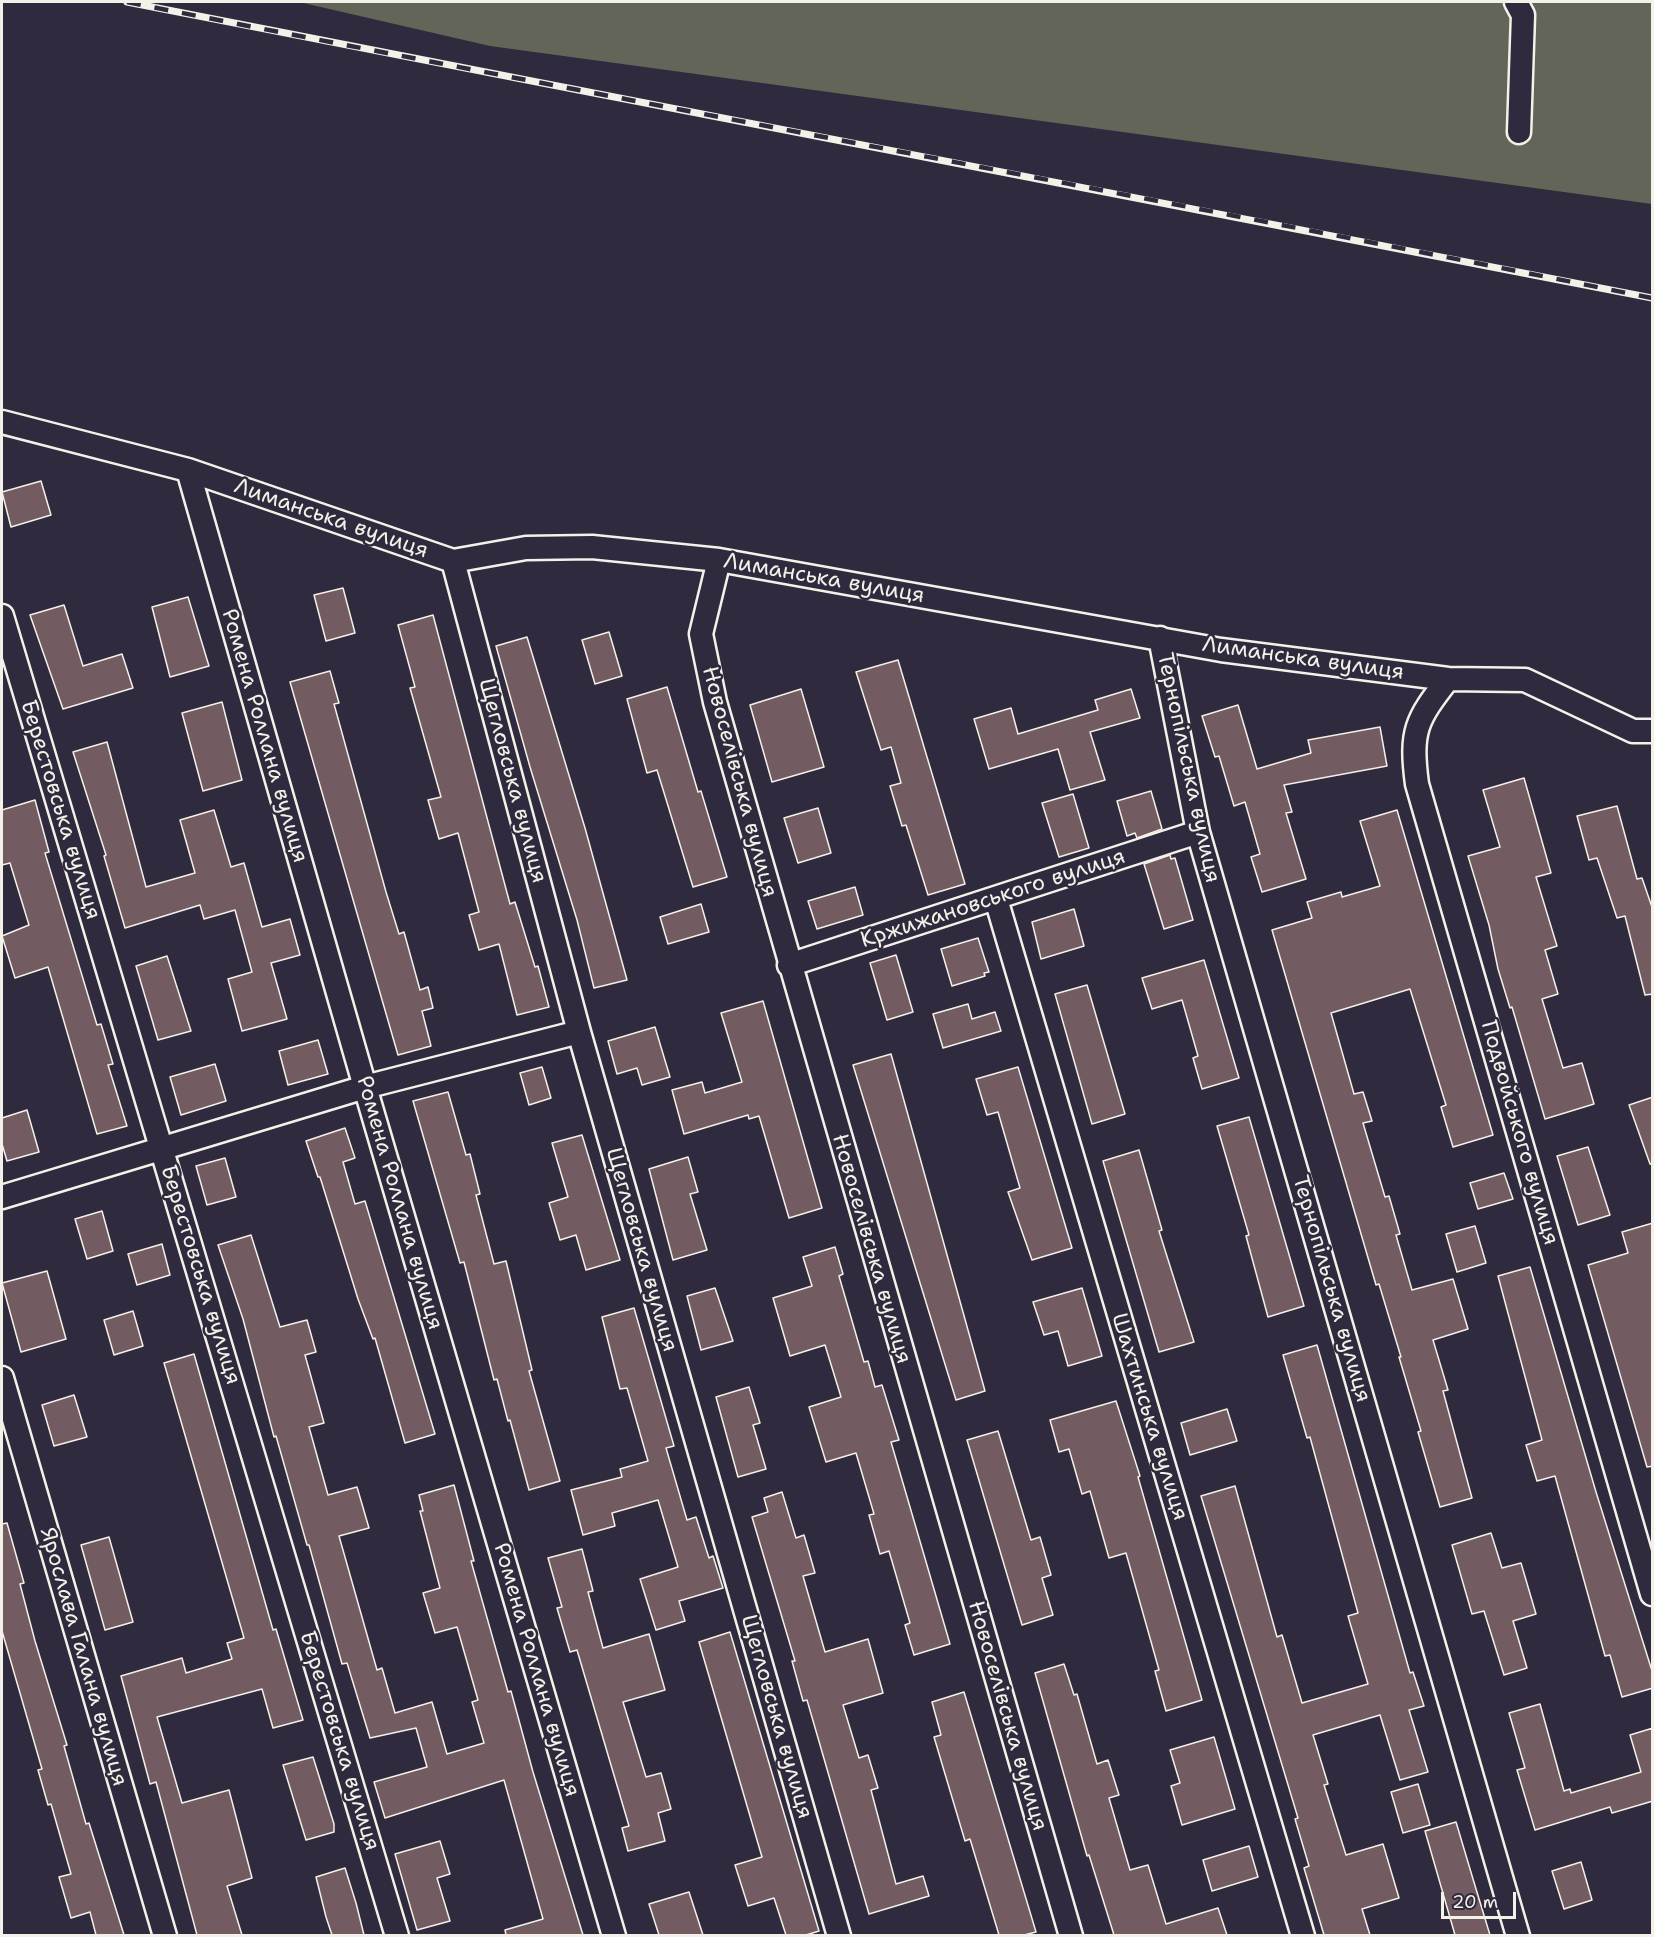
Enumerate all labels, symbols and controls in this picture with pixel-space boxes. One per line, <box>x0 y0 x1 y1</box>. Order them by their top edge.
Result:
street label: Лиманська вулиця <box>231 473 431 565</box>
street label: Лиманська вулиця <box>722 548 926 610</box>
street label: Ромена Роллана вулиця <box>215 606 313 866</box>
street label: Лиманська вулиця <box>1200 632 1406 686</box>
street label: Тернопільська вулиця <box>1151 651 1225 885</box>
street label: Новоселівська вулиця <box>695 664 783 900</box>
street label: Щегловська вулиця <box>472 676 552 886</box>
street label: Берестовська вулиця <box>14 697 106 923</box>
street label: Кржижановського вулиця <box>857 844 1129 954</box>
street label: Подвойського вулиця <box>1474 1018 1564 1248</box>
street label: Ромена Роллана вулиця <box>350 1073 448 1333</box>
street label: Новоселівська вулиця <box>826 1131 916 1367</box>
street label: Щегловська вулиця <box>599 1145 683 1355</box>
street label: Берестовська вулиця <box>154 1162 246 1388</box>
street label: Тернопільська вулиця <box>1286 1173 1376 1405</box>
street label: Шахтинська вулиця <box>1105 1310 1193 1524</box>
street label: Ярослава Галана вулиця <box>33 1525 133 1789</box>
street label: Ромена Роллана вулиця <box>487 1540 585 1800</box>
street label: Новоселівська вулиця <box>962 1598 1052 1834</box>
street label: Щегловська вулиця <box>734 1612 818 1822</box>
street label: Берестовська вулиця <box>293 1628 385 1854</box>
scale bar <box>1444 1880 1519 1918</box>
text: 20 m <box>1452 1890 1498 1914</box>

